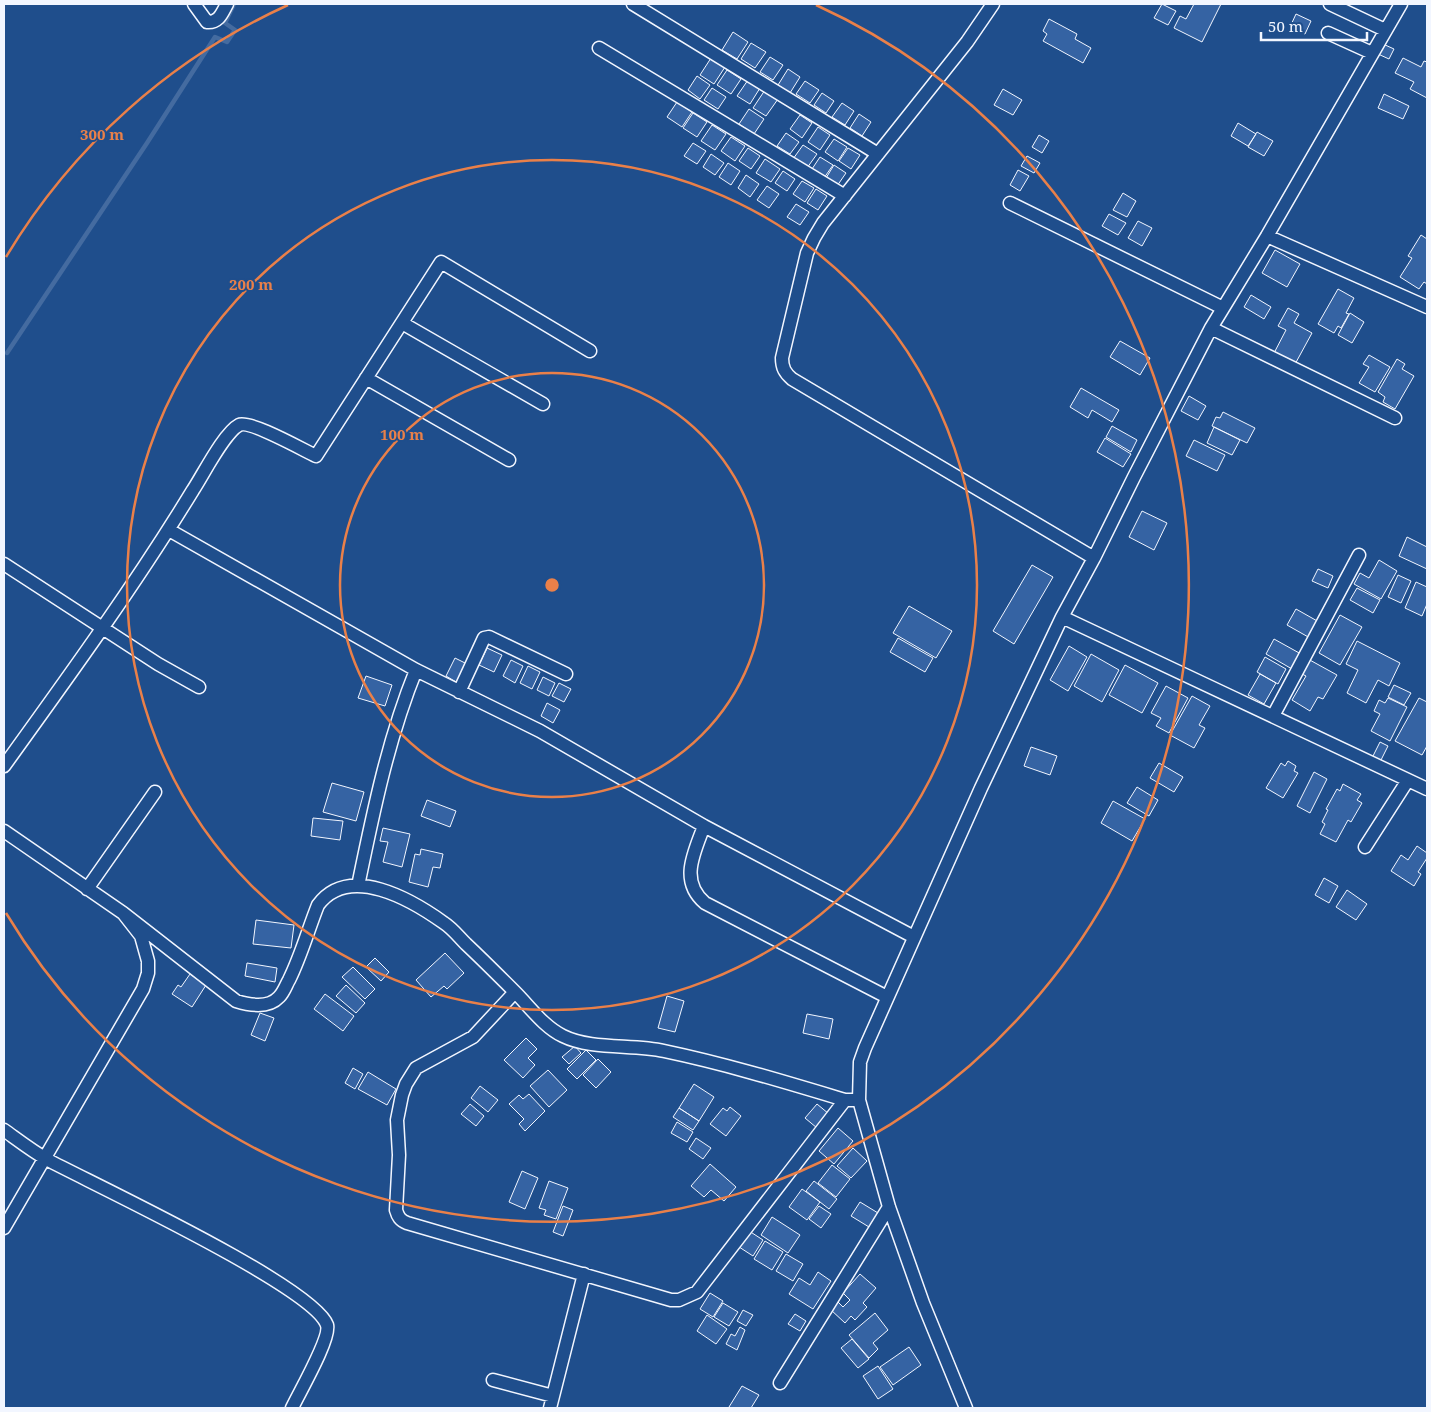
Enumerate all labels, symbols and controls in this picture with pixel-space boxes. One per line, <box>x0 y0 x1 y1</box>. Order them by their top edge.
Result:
scale bar <box>1261 10 1367 42</box>
text: 50 m <box>1268 16 1303 36</box>
text: 300 m <box>80 124 124 144</box>
text: 200 m <box>229 274 273 294</box>
text: 100 m <box>380 424 424 444</box>
centre of rings <box>543 576 561 594</box>

